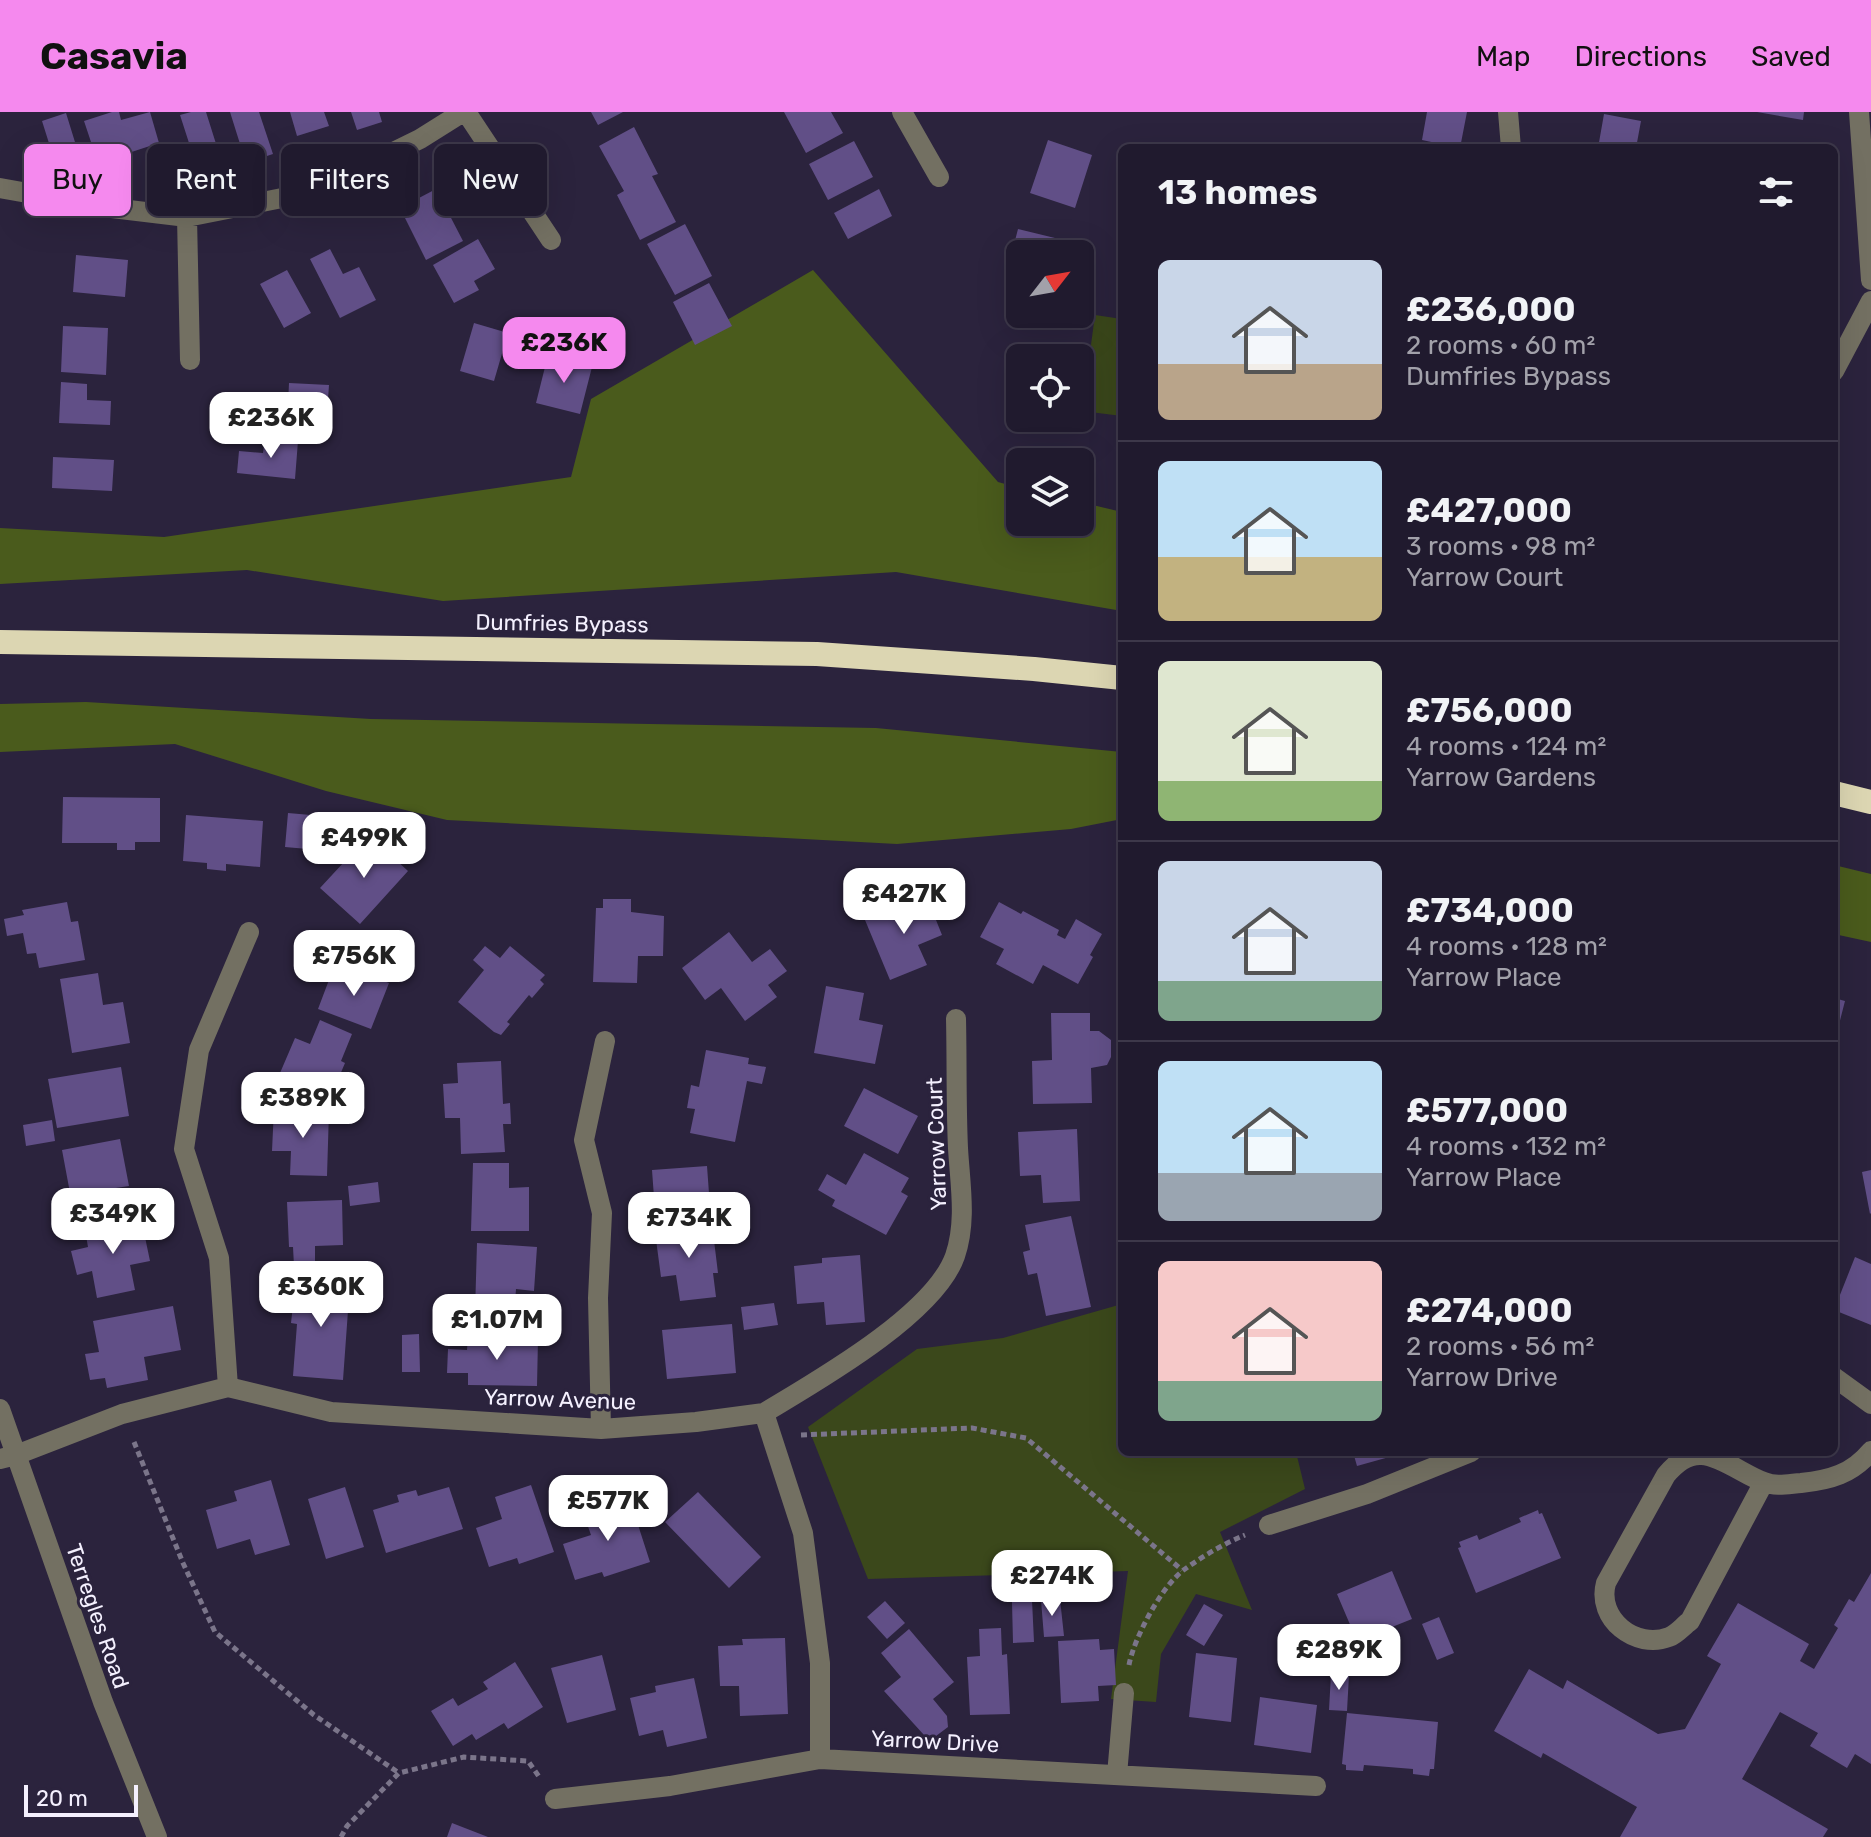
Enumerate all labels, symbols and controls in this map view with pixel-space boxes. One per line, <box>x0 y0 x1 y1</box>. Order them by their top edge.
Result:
text: Casavia <box>40 33 188 79</box>
text: Map <box>1476 40 1530 73</box>
text: Directions <box>1574 40 1707 73</box>
text: Saved <box>1751 40 1831 73</box>
chip: Buy <box>24 144 131 216</box>
chip: Rent <box>147 144 265 216</box>
chip: Filters <box>281 144 418 216</box>
chip: New <box>434 144 547 216</box>
icon: filters <box>1754 170 1798 214</box>
text: 13 homes <box>1158 172 1318 213</box>
north arrow <box>1006 240 1094 328</box>
map controls <box>1006 240 1094 536</box>
text: £236,000 <box>1406 289 1576 330</box>
icon: home <box>1222 292 1318 388</box>
pin: £236K <box>508 317 620 385</box>
text: £236K <box>521 327 607 358</box>
text: 2 rooms · 60 m² <box>1406 330 1595 361</box>
button: locate <box>1006 344 1094 432</box>
text: Dumfries Bypass <box>1406 361 1611 392</box>
pin: £236K <box>215 392 327 460</box>
text: £236K <box>228 402 314 433</box>
button: layers <box>1006 448 1094 536</box>
text: £427,000 <box>1406 490 1572 531</box>
icon: home <box>1222 493 1318 589</box>
text: 3 rooms · 98 m² <box>1406 531 1595 562</box>
text: Yarrow Court <box>1406 562 1563 593</box>
street label: Dumfries Bypass <box>475 608 649 639</box>
text: £756,000 <box>1406 690 1573 731</box>
icon: home <box>1222 693 1318 789</box>
text: 4 rooms · 124 m² <box>1406 731 1606 762</box>
text: Yarrow Gardens <box>1406 762 1596 793</box>
pin: £499K <box>308 812 420 880</box>
text: £499K <box>321 822 407 853</box>
pin: £427K <box>848 868 960 936</box>
text: £427K <box>861 878 947 909</box>
text: £734,000 <box>1406 890 1574 931</box>
icon: home <box>1222 893 1318 989</box>
pin: £756K <box>298 930 410 998</box>
text: 4 rooms · 128 m² <box>1406 931 1607 962</box>
text: £756K <box>312 940 396 971</box>
text: Yarrow Place <box>1406 962 1562 993</box>
pin: £389K <box>247 1072 359 1140</box>
street label: Yarrow Court <box>921 1077 952 1211</box>
text: £389K <box>259 1082 347 1113</box>
text: £577,000 <box>1406 1090 1568 1131</box>
icon: home <box>1222 1093 1318 1189</box>
text: 4 rooms · 132 m² <box>1406 1131 1606 1162</box>
text: Yarrow Place <box>1406 1162 1562 1193</box>
pin: £349K <box>57 1188 169 1256</box>
pin: £734K <box>633 1192 745 1260</box>
text: £349K <box>69 1198 157 1229</box>
text: £734K <box>646 1202 732 1233</box>
pin: £360K <box>265 1261 377 1329</box>
text: £360K <box>277 1271 365 1302</box>
text: £274,000 <box>1406 1290 1573 1331</box>
icon: home <box>1222 1293 1318 1389</box>
pin: £1.07M <box>432 1294 562 1362</box>
text: £1.07M <box>451 1304 543 1335</box>
text: 2 rooms · 56 m² <box>1406 1331 1594 1362</box>
text: Yarrow Drive <box>1406 1362 1558 1393</box>
street label: Yarrow Avenue <box>484 1383 636 1416</box>
pin: £577K <box>552 1475 664 1543</box>
text: £577K <box>567 1485 649 1516</box>
street label: Terregles Road <box>60 1540 135 1692</box>
pin: £274K <box>996 1550 1108 1618</box>
text: £274K <box>1010 1560 1094 1591</box>
pin: £289K <box>1283 1624 1395 1692</box>
text: £289K <box>1295 1634 1383 1665</box>
street label: Yarrow Drive <box>870 1725 1000 1758</box>
scale bar <box>24 1781 138 1817</box>
text: 20 m <box>36 1785 88 1812</box>

